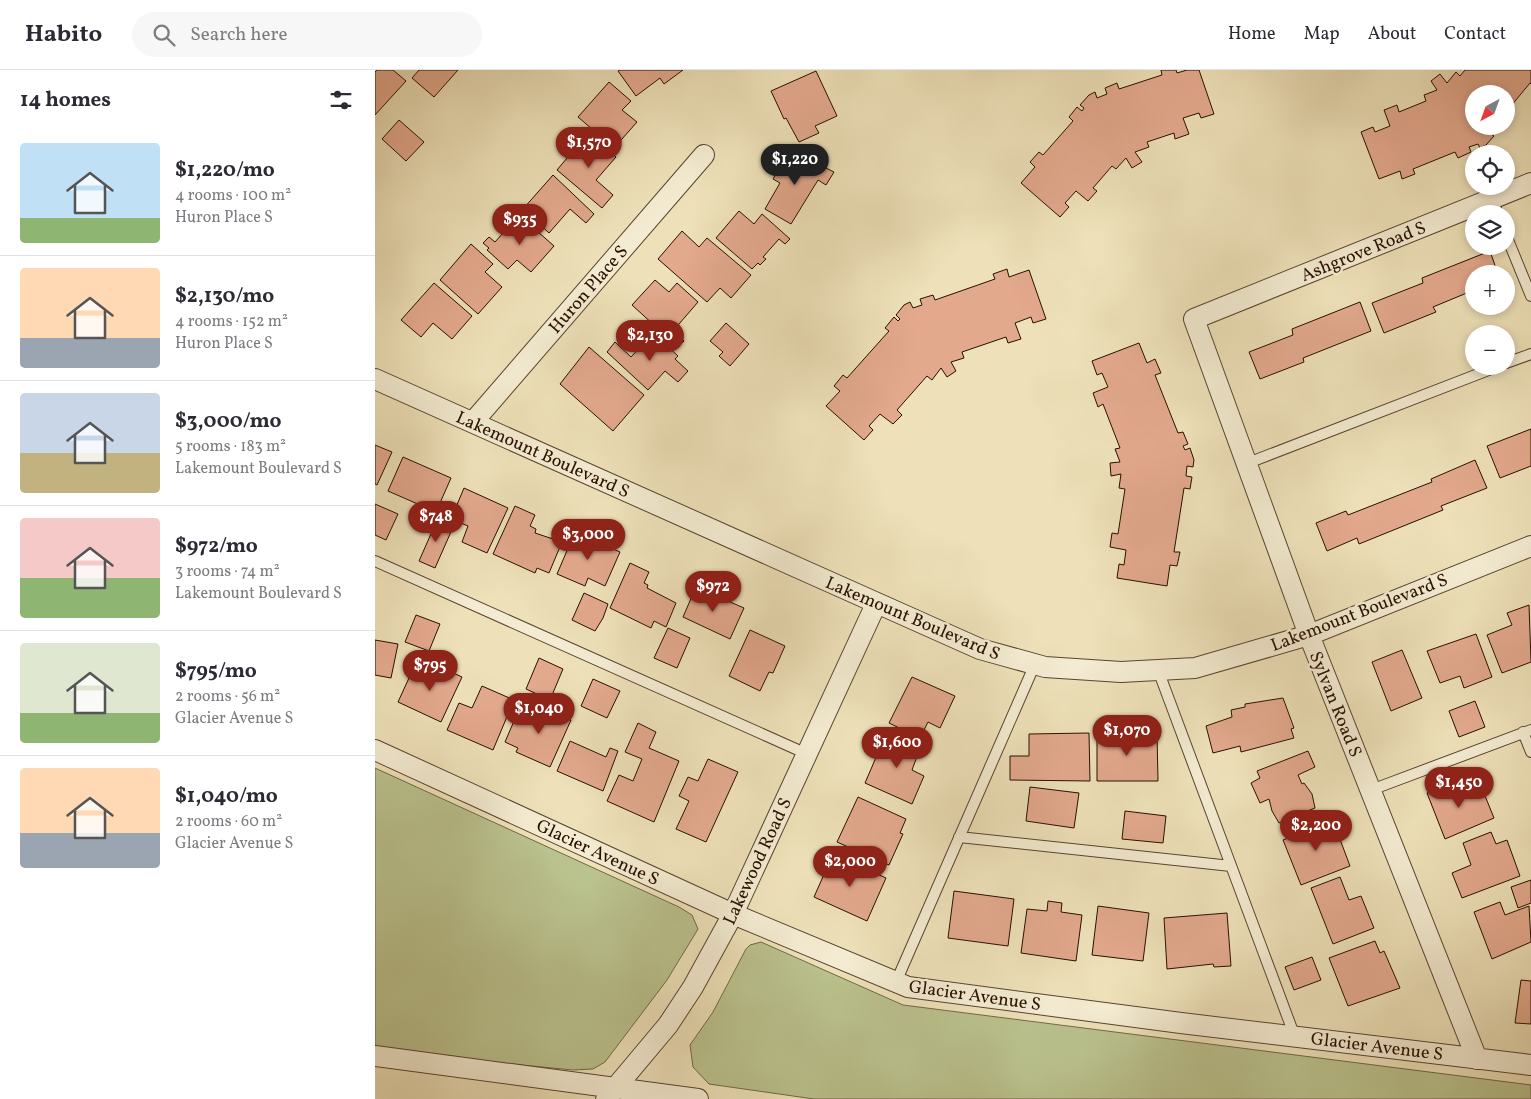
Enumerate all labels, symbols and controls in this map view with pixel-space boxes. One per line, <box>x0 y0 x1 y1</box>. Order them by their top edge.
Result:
search box <box>132 12 482 57</box>
text: Habito <box>25 18 102 52</box>
icon: search <box>150 21 178 49</box>
text: Search here <box>190 22 288 48</box>
text: Home <box>1228 22 1276 47</box>
text: Map <box>1304 22 1340 47</box>
text: About <box>1368 22 1416 47</box>
text: Contact <box>1444 22 1506 47</box>
north arrow <box>1465 85 1515 135</box>
map controls <box>1465 85 1515 375</box>
text: 14 homes <box>20 86 111 115</box>
icon: filters <box>327 86 355 114</box>
pin: $1,570 <box>548 126 630 169</box>
text: $1,570 <box>567 132 611 154</box>
pin: $1,220 <box>754 144 836 186</box>
button: locate <box>1465 145 1515 195</box>
text: $1,220 <box>772 149 818 171</box>
text: $1,220/mo <box>175 156 275 185</box>
icon: home <box>60 163 120 223</box>
text: 4 rooms · 100 m² <box>175 185 291 207</box>
pin: $935 <box>490 204 550 246</box>
button: layers <box>1465 205 1515 255</box>
text: Huron Place S <box>175 207 273 229</box>
text: $935 <box>503 209 537 231</box>
street label: Ashgrove Road S <box>1297 216 1430 289</box>
street label: Huron Place S <box>544 240 635 340</box>
button: + <box>1465 265 1515 315</box>
text: $2,130/mo <box>175 282 274 311</box>
icon: home <box>60 288 120 348</box>
text: 4 rooms · 152 m² <box>175 311 288 333</box>
pin: $2,130 <box>609 320 691 362</box>
text: $2,130 <box>627 325 673 347</box>
button: − <box>1465 325 1515 375</box>
text: Huron Place S <box>175 333 273 355</box>
street label: Lakemount Boulevard S <box>452 406 633 505</box>
text: $3,000/mo <box>175 407 282 436</box>
icon: home <box>60 413 120 473</box>
text: 5 rooms · 183 m² <box>175 436 286 458</box>
text: Lakemount Boulevard S <box>175 458 342 480</box>
pin: $748 <box>406 500 466 543</box>
text: $748 <box>419 506 453 528</box>
pin: $3,000 <box>547 518 629 561</box>
text: $3,000 <box>562 524 614 546</box>
text: $972/mo <box>175 532 258 561</box>
icon: home <box>60 538 120 598</box>
text: 3 rooms · 74 m² <box>175 561 280 583</box>
street label: Lakemount Boulevard S <box>1267 568 1452 659</box>
pin: $972 <box>683 570 743 613</box>
street label: Lakemount Boulevard S <box>821 571 1004 668</box>
text: $972 <box>696 576 730 598</box>
text: Lakemount Boulevard S <box>175 583 342 605</box>
street label: Sylvan Road S <box>1302 648 1367 761</box>
pin: $795 <box>400 650 460 692</box>
text: $795 <box>414 655 446 677</box>
text: $795/mo <box>175 657 257 686</box>
icon: home <box>60 663 120 723</box>
text: 2 rooms · 56 m² <box>175 686 280 708</box>
pin: $1,040 <box>498 692 580 735</box>
text: $1,040 <box>515 698 563 720</box>
text: Glacier Avenue S <box>175 708 293 730</box>
pin: $1,070 <box>1086 714 1168 757</box>
text: $1,070 <box>1104 720 1150 742</box>
pin: $1,600 <box>856 726 938 769</box>
text: $1,600 <box>873 732 921 754</box>
pin: $1,450 <box>1418 766 1500 809</box>
text: $1,450 <box>1436 772 1482 794</box>
text: $1,040/mo <box>175 782 278 811</box>
icon: home <box>60 788 120 848</box>
street label: Lakewood Road S <box>718 794 799 929</box>
pin: $2,200 <box>1275 810 1357 852</box>
text: 2 rooms · 60 m² <box>175 811 282 833</box>
street label: Glacier Avenue S <box>532 814 663 893</box>
text: $2,200 <box>1291 815 1341 837</box>
text: Glacier Avenue S <box>175 833 293 855</box>
pin: $2,000 <box>809 846 891 888</box>
text: $2,000 <box>824 851 876 873</box>
street label: Glacier Avenue S <box>907 975 1042 1018</box>
street label: Glacier Avenue S <box>1309 1027 1444 1068</box>

